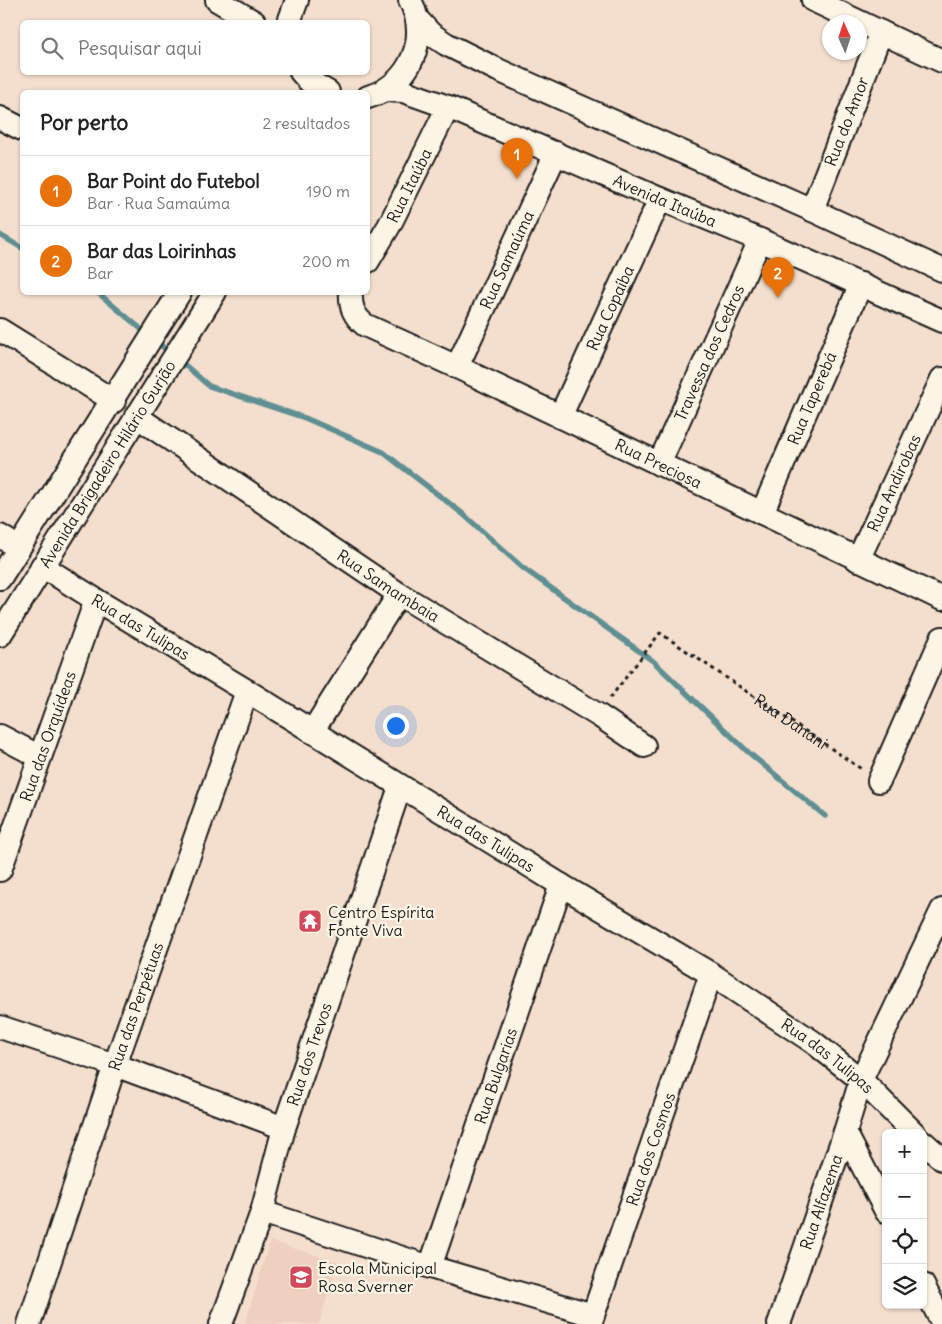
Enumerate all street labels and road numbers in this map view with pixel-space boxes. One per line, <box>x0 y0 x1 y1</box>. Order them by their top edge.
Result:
street label: Rua do Amor <box>820 73 873 169</box>
street label: Rua Itaúba <box>382 145 436 226</box>
street label: Avenida Itaúba <box>610 170 720 231</box>
street label: Rua Samaúma <box>475 208 538 312</box>
street label: Rua Copaíba <box>582 262 638 354</box>
street label: Travessa dos Cedros <box>670 282 748 424</box>
street label: Rua Taperebá <box>783 349 840 448</box>
street label: Avenida Brigadeiro Hilário Gurjão <box>35 356 180 571</box>
street label: Rua Andirobas <box>862 431 925 535</box>
street label: Rua Preciosa <box>612 434 705 493</box>
street label: Rua Samambaia <box>333 545 443 626</box>
street label: Rua das Tulipas <box>88 590 194 664</box>
street label: Rua das Orquídeas <box>15 668 80 804</box>
street label: Rua Danani <box>751 690 831 753</box>
street label: Rua das Tulipas <box>433 801 539 876</box>
street label: Rua das Perpétuas <box>104 939 168 1073</box>
street label: Rua dos Trevos <box>282 1000 336 1109</box>
street label: Rua das Tulipas <box>778 1014 878 1097</box>
street label: Rua Bulgarias <box>470 1025 521 1127</box>
street label: Rua dos Cosmos <box>622 1090 679 1209</box>
street label: Rua Alfazema <box>795 1152 847 1252</box>

